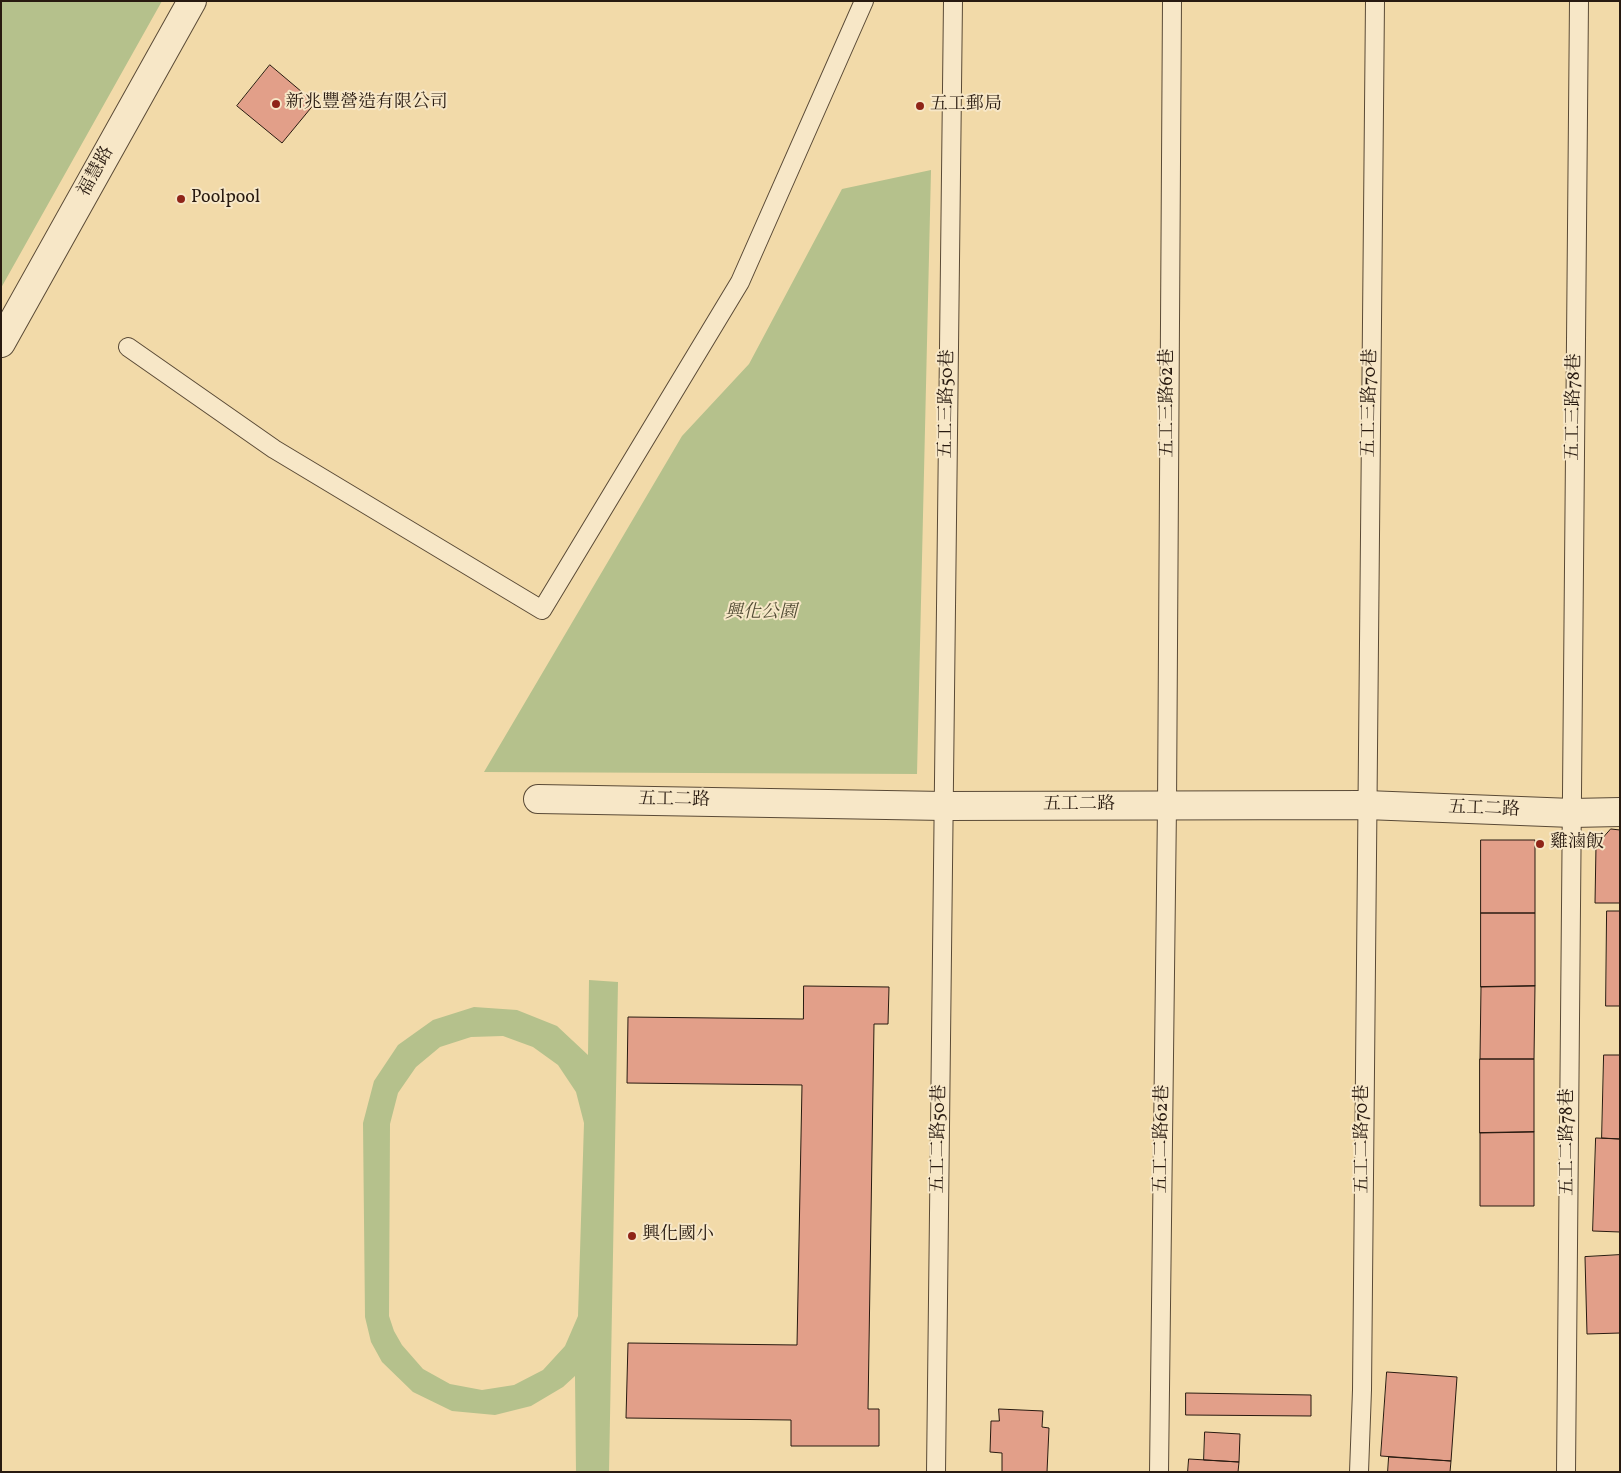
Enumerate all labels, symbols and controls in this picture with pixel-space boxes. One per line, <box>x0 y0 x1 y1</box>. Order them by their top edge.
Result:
place label: 新兆豐營造有限公司 <box>286 93 448 115</box>
place label: 五工郵局 <box>930 95 1002 117</box>
marker: 新兆豐營造有限公司 <box>270 98 282 110</box>
marker: 五工郵局 <box>914 100 926 112</box>
street label: 福慧路 <box>74 143 120 201</box>
place label: Poolpool <box>191 188 260 210</box>
marker: Poolpool <box>175 193 187 205</box>
street label: 五工三路70巷 <box>1359 348 1383 458</box>
street label: 五工三路50巷 <box>936 349 960 459</box>
street label: 五工三路62巷 <box>1158 349 1180 457</box>
street label: 五工三路78巷 <box>1563 353 1587 461</box>
park label: 興化公園 <box>725 603 797 625</box>
street label: 五工二路 <box>638 790 710 812</box>
street label: 五工二路 <box>1043 795 1115 817</box>
street label: 五工二路 <box>1448 798 1520 822</box>
place label: 雞滷飯 <box>1550 833 1604 855</box>
marker: 雞滷飯 <box>1534 838 1546 850</box>
street label: 五工二路50巷 <box>928 1084 952 1194</box>
street label: 五工二路62巷 <box>1151 1084 1175 1194</box>
street label: 五工二路70巷 <box>1353 1085 1375 1193</box>
street label: 五工二路78巷 <box>1558 1088 1580 1196</box>
place label: 興化國小 <box>642 1225 714 1247</box>
marker: 興化國小 <box>626 1230 638 1242</box>

